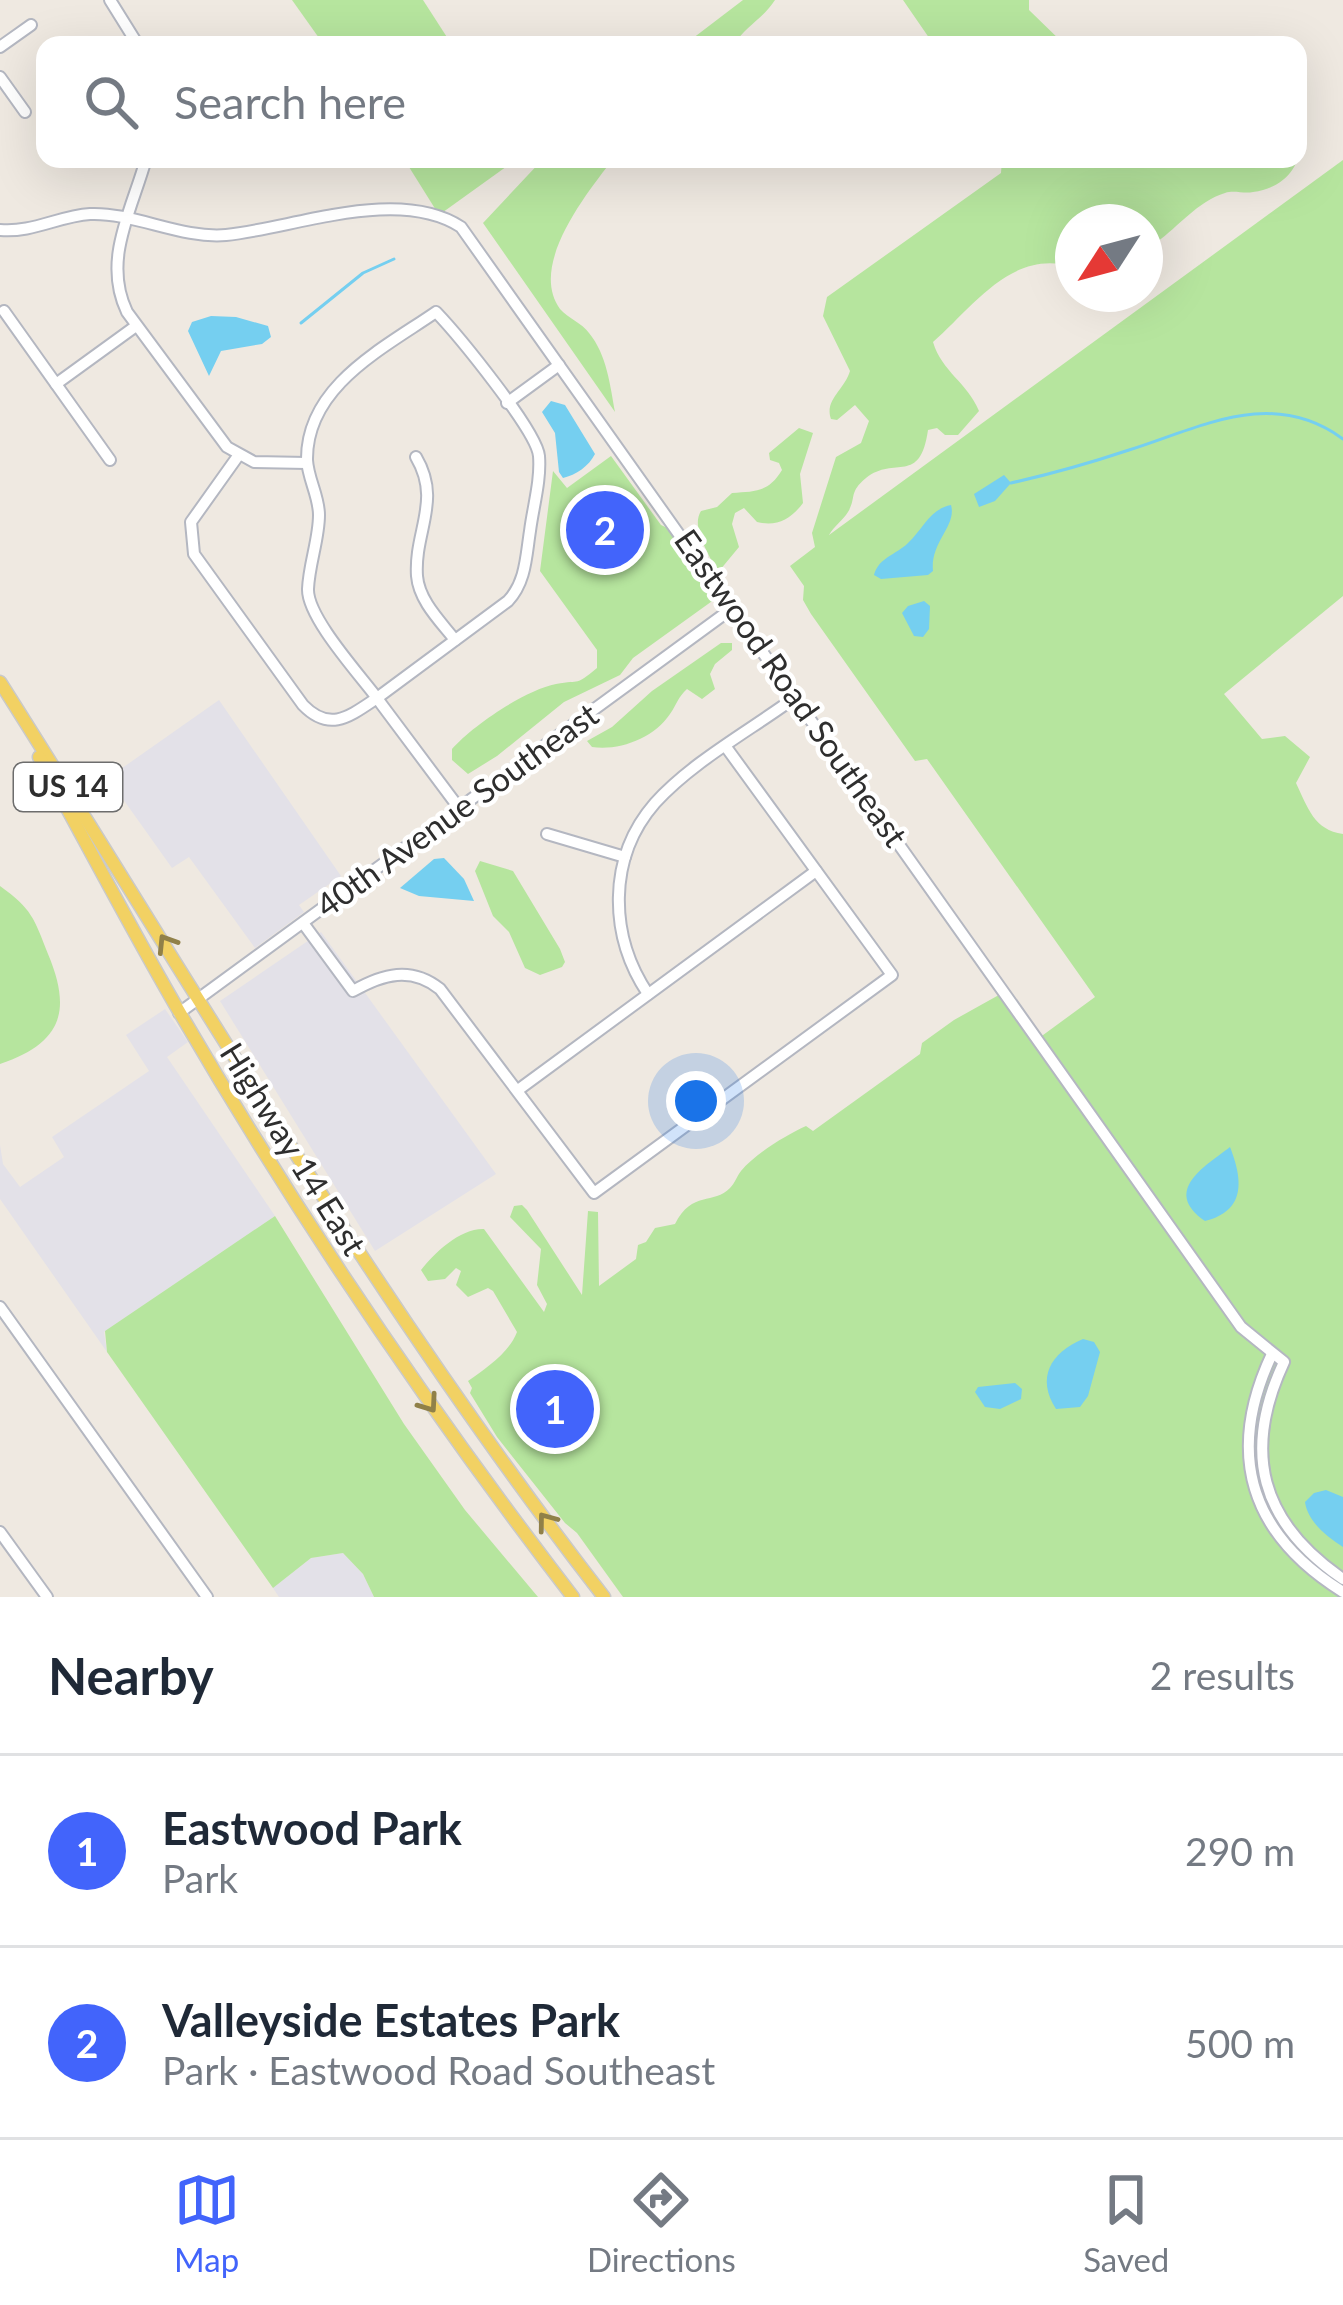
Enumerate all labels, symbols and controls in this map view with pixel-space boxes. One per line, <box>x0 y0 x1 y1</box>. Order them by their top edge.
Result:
search box <box>36 36 1307 168</box>
icon: search <box>78 69 144 135</box>
text: Search here <box>174 75 406 129</box>
north arrow <box>1055 204 1163 312</box>
pin: 2 <box>566 485 644 575</box>
street label: Eastwood Road Southeast <box>667 521 917 854</box>
street label: 40th Avenue Southeast <box>308 693 605 925</box>
road number: US 14 <box>14 763 122 811</box>
one-way arrow <box>158 935 180 957</box>
street label: Highway 14 East <box>213 1035 375 1262</box>
your location <box>666 1071 726 1131</box>
pin: 1 <box>516 1364 594 1454</box>
one-way arrow <box>415 1390 437 1412</box>
one-way arrow <box>538 1513 560 1534</box>
text: Nearby <box>48 1645 214 1706</box>
text: 2 results <box>1150 1652 1295 1698</box>
text: Eastwood Park <box>162 1801 462 1855</box>
text: 1 <box>76 1828 98 1874</box>
text: 290 m <box>1185 1828 1295 1874</box>
text: Park <box>162 1855 238 1901</box>
text: Valleyside Estates Park <box>162 1993 620 2047</box>
text: 2 <box>76 2020 98 2066</box>
text: 500 m <box>1185 2020 1295 2066</box>
text: Park · Eastwood Road Southeast <box>162 2047 715 2093</box>
tab: Map <box>174 2167 240 2279</box>
tab: Directions <box>587 2167 736 2279</box>
tab: Saved <box>1083 2167 1169 2279</box>

